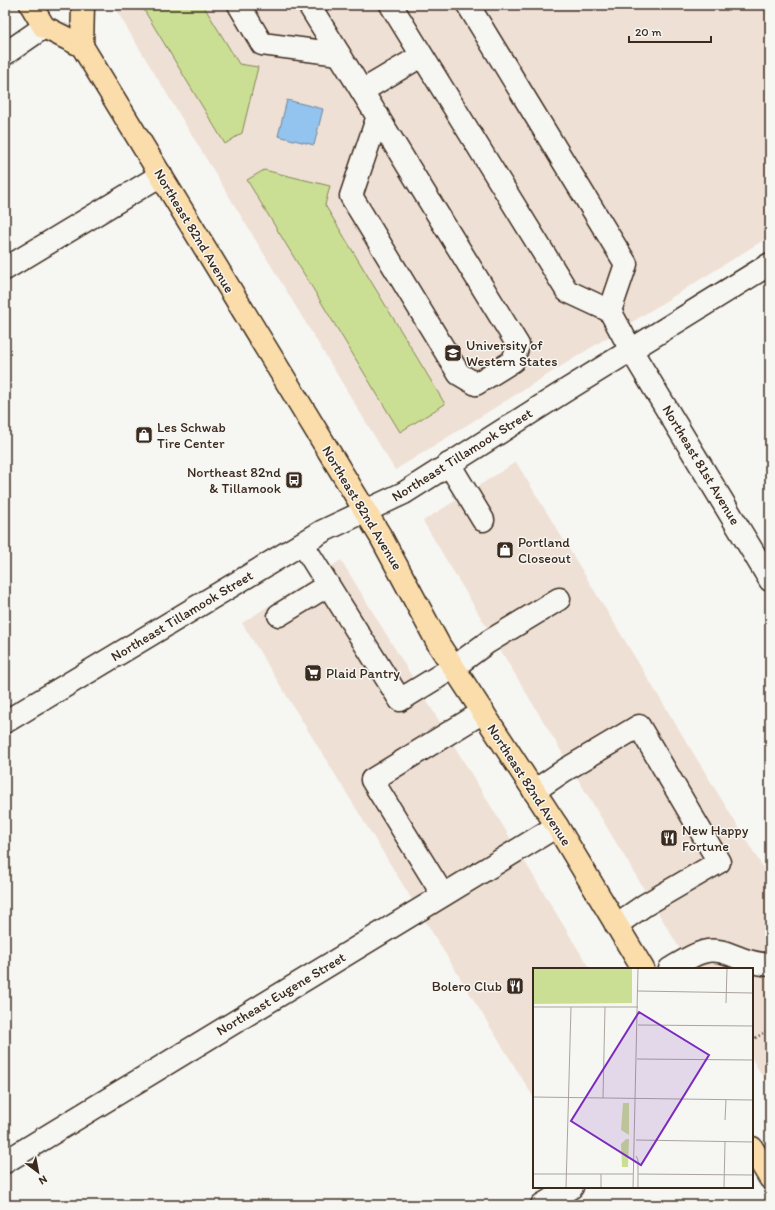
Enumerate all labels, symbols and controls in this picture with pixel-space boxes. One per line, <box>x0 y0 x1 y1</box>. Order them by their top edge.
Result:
scale bar <box>629 18 711 44</box>
text: 20 m <box>635 25 662 39</box>
street label: Northeast 82nd Avenue <box>150 166 238 296</box>
place label: University of Western States <box>466 337 557 370</box>
school or university icon: University of Western States <box>443 343 463 363</box>
street label: Northeast 81st Avenue <box>659 402 744 528</box>
street label: Northeast Tillamook Street <box>389 405 535 505</box>
place label: Les Schwab Tire Center <box>157 419 226 452</box>
shop icon: Les Schwab Tire Center <box>134 425 154 445</box>
street label: Northeast 82nd Avenue <box>318 443 406 573</box>
place label: Northeast 82nd & Tillamook <box>187 464 282 497</box>
bus stop icon: Northeast 82nd & Tillamook <box>284 470 304 490</box>
place label: Portland Closeout <box>518 534 571 567</box>
shop icon: Portland Closeout <box>495 540 515 560</box>
street label: Northeast Tillamook Street <box>108 567 256 665</box>
supermarket icon: Plaid Pantry <box>303 663 323 683</box>
place label: Plaid Pantry <box>326 665 400 682</box>
street label: Northeast 82nd Avenue <box>483 721 575 849</box>
place label: New Happy Fortune <box>682 822 749 855</box>
restaurant icon: New Happy Fortune <box>659 828 679 848</box>
street label: Northeast Eugene Street <box>213 949 349 1039</box>
inset map <box>533 968 753 1188</box>
restaurant icon: Bolero Club <box>505 976 525 996</box>
place label: Bolero Club <box>432 978 502 995</box>
north arrow <box>18 1152 58 1192</box>
text: N <box>36 1173 50 1188</box>

